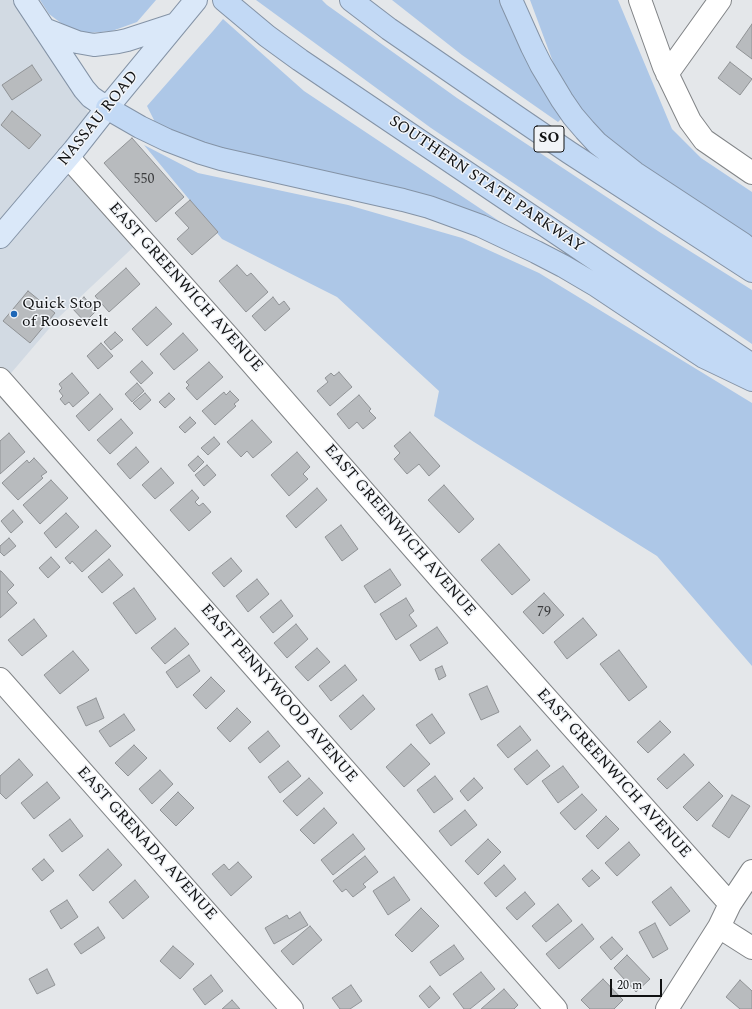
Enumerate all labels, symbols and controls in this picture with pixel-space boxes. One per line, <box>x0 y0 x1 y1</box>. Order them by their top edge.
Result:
street label: NASSAU ROAD <box>55 68 143 170</box>
street label: SOUTHERN STATE PARKWAY <box>385 112 587 258</box>
road number: SO <box>534 126 564 152</box>
house number: 550 <box>134 172 154 188</box>
street label: EAST GREENWICH AVENUE <box>104 199 266 377</box>
place label: Quick Stop of Roosevelt <box>22 295 108 333</box>
marker: Quick Stop of Roosevelt <box>9 309 19 319</box>
street label: EAST GREENWICH AVENUE <box>319 441 479 621</box>
street label: EAST PENNYWOOD AVENUE <box>195 601 361 787</box>
house number: 79 <box>537 605 551 621</box>
street label: EAST GREENWICH AVENUE <box>532 685 694 863</box>
street label: EAST GRENADA AVENUE <box>72 763 220 925</box>
scale bar <box>612 971 664 997</box>
text: 20 m <box>617 976 642 995</box>

